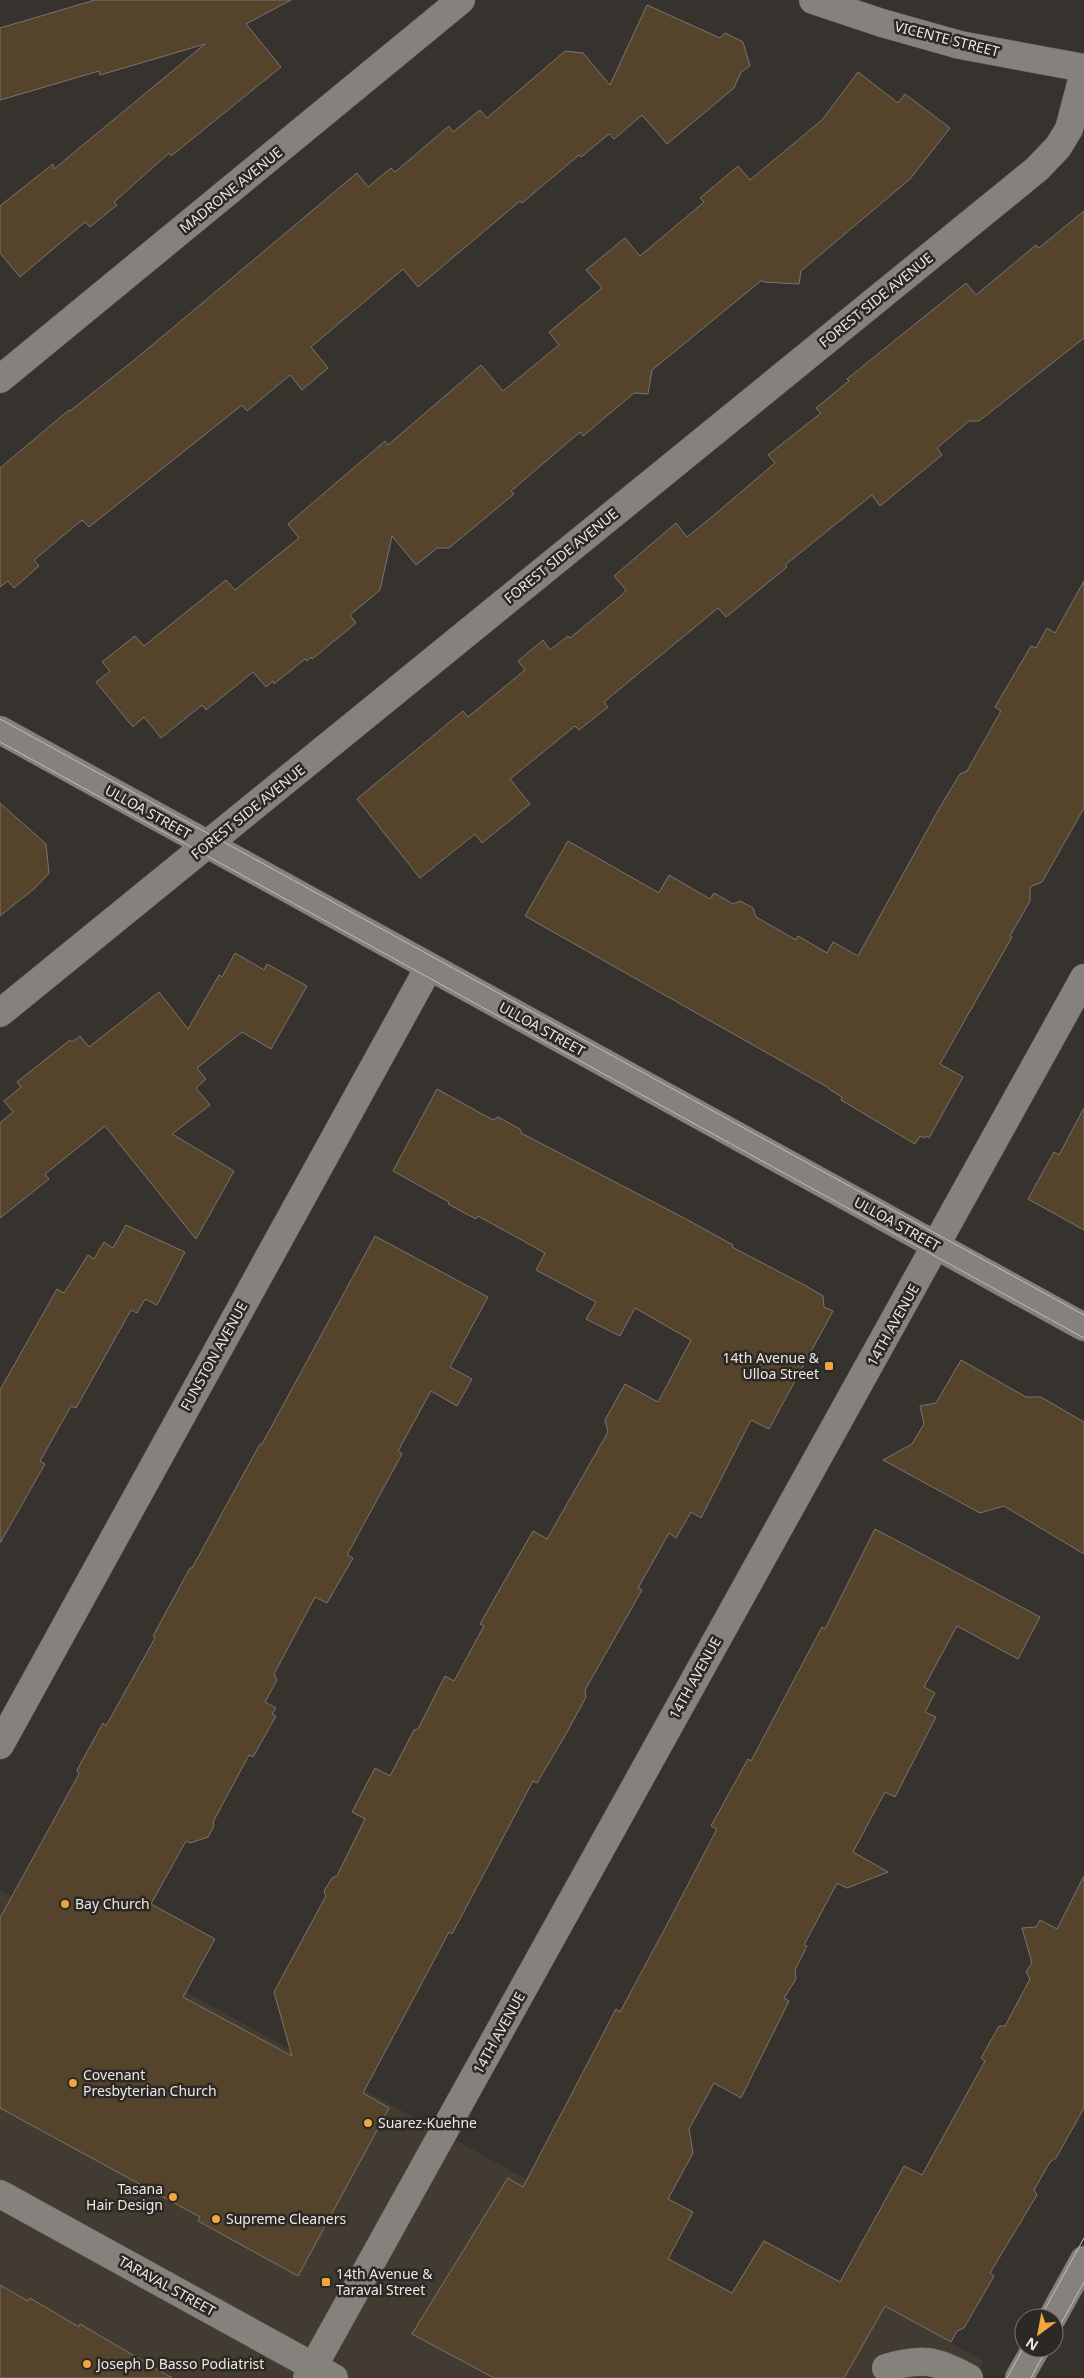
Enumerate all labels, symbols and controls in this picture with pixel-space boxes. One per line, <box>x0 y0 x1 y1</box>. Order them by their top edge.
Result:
street label: VICENTE STREET <box>893 16 1002 61</box>
street label: MADRONE AVENUE <box>175 142 286 237</box>
street label: FOREST SIDE AVENUE <box>815 248 936 351</box>
street label: FOREST SIDE AVENUE <box>500 504 621 607</box>
street label: FOREST SIDE AVENUE <box>187 760 308 863</box>
street label: ULLOA STREET <box>102 780 195 843</box>
street label: ULLOA STREET <box>496 997 589 1060</box>
street label: ULLOA STREET <box>851 1192 944 1255</box>
street label: 14TH AVENUE <box>862 1280 923 1369</box>
street label: FUNSTON AVENUE <box>176 1298 251 1414</box>
place label: 14th Avenue & Ulloa Street <box>723 1348 820 1383</box>
marker: 14th Avenue & Ulloa Street <box>823 1360 835 1372</box>
street label: 14TH AVENUE <box>664 1633 725 1722</box>
place label: Bay Church <box>75 1894 150 1913</box>
marker: Bay Church <box>59 1898 71 1910</box>
street label: 14TH AVENUE <box>468 1988 529 2077</box>
place label: Covenant Presbyterian Church <box>83 2065 217 2100</box>
marker: Covenant Presbyterian Church <box>67 2077 79 2089</box>
place label: Suarez-Kuehne <box>378 2113 477 2132</box>
marker: Suarez-Kuehne <box>362 2117 374 2129</box>
place label: Tasana Hair Design <box>86 2179 163 2214</box>
marker: Tasana Hair Design <box>167 2191 179 2203</box>
place label: Supreme Cleaners <box>226 2209 347 2228</box>
marker: Supreme Cleaners <box>210 2213 222 2225</box>
street label: TARAVAL STREET <box>115 2251 219 2320</box>
place label: 14th Avenue & Taraval Street <box>336 2264 433 2299</box>
marker: 14th Avenue & Taraval Street <box>320 2276 332 2288</box>
north arrow <box>1014 2308 1064 2358</box>
text: N <box>1022 2333 1042 2356</box>
place label: Joseph D Basso Podiatrist <box>95 2354 264 2373</box>
marker: Joseph D Basso Podiatrist <box>81 2358 93 2370</box>

